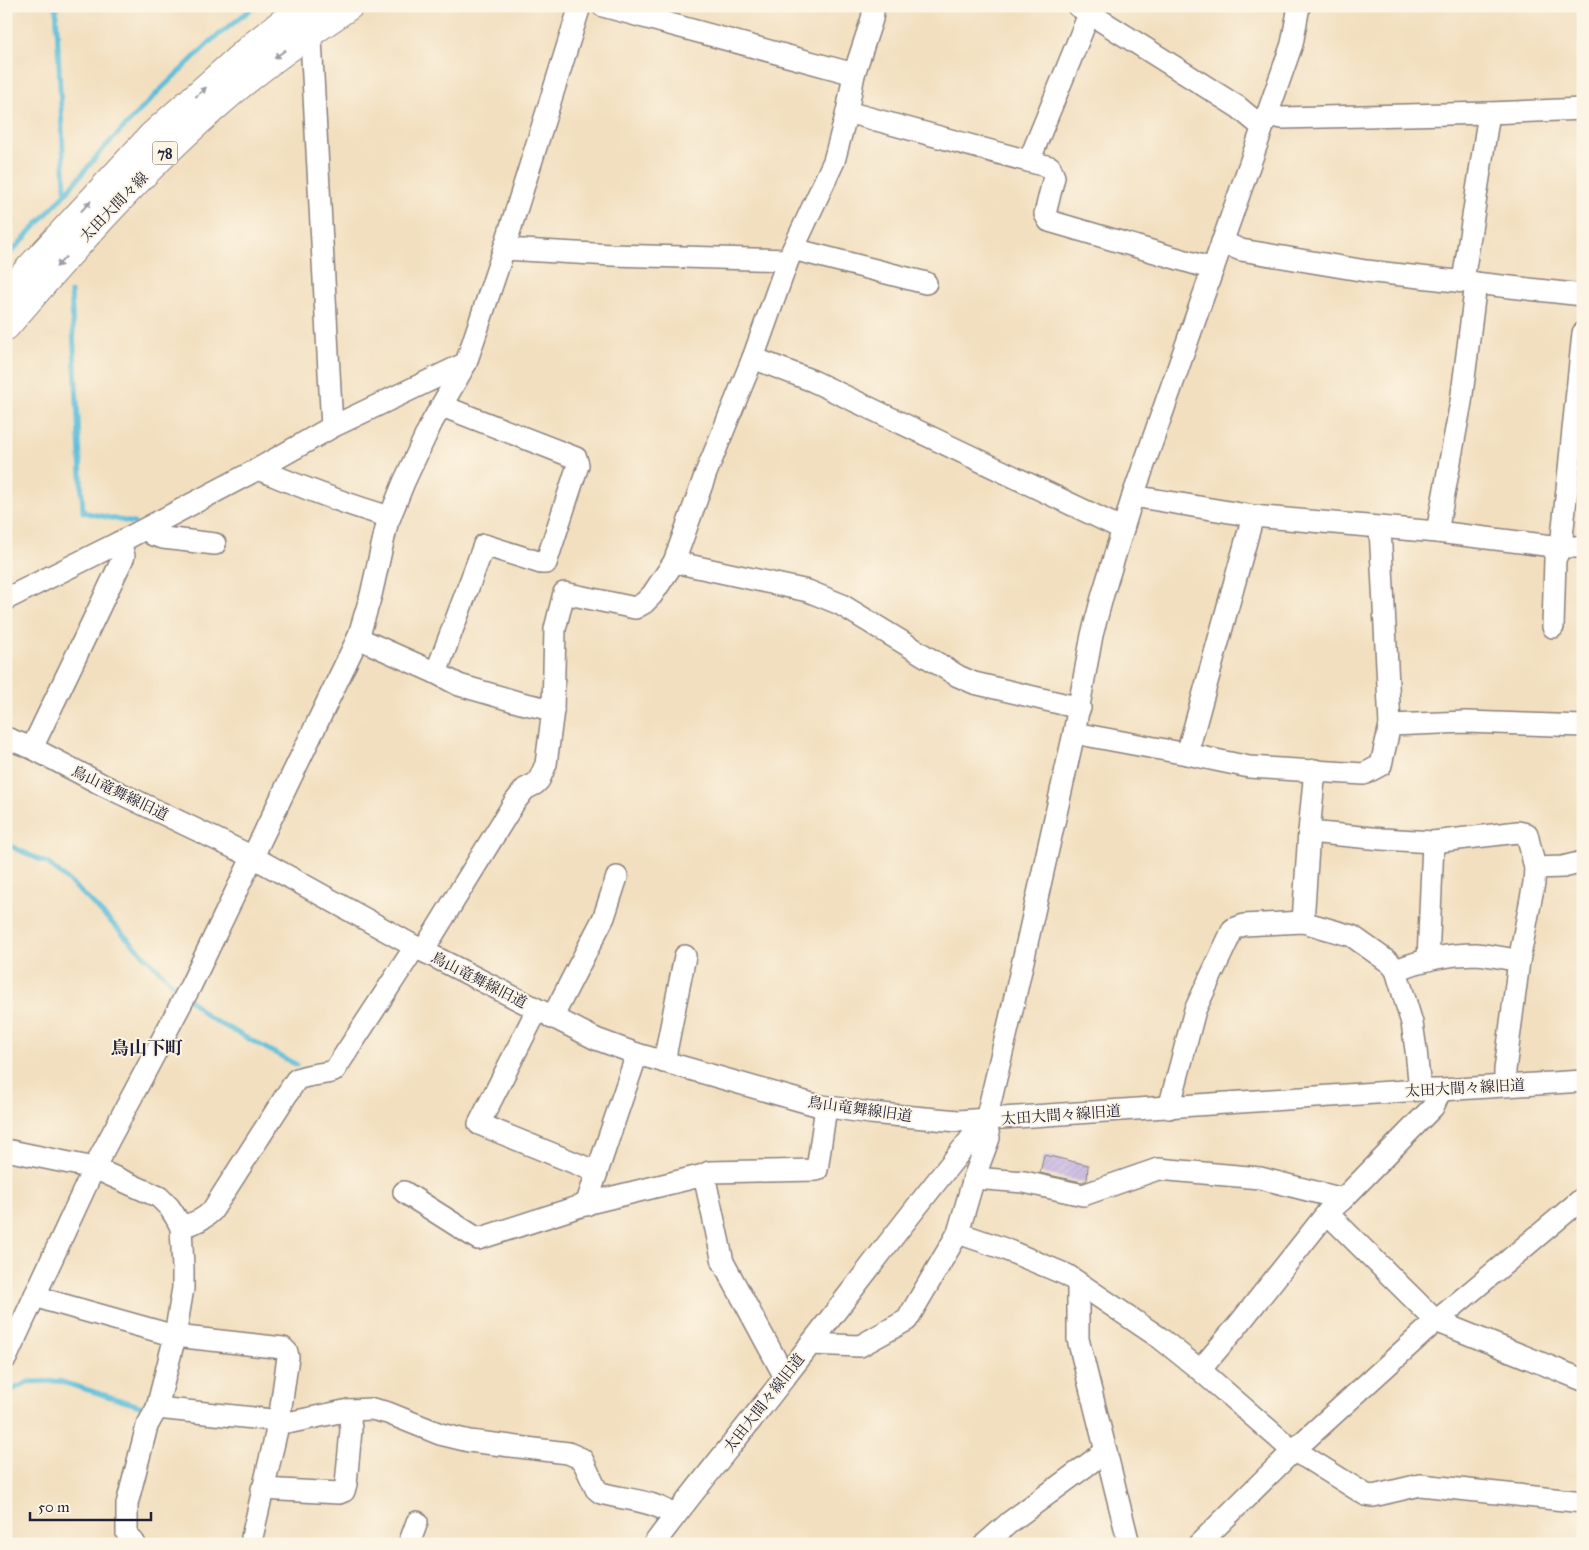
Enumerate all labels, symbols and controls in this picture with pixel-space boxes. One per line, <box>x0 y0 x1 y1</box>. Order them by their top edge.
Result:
one-way arrow <box>274 49 287 60</box>
one-way arrow <box>195 86 207 98</box>
road number: 78 <box>152 142 178 164</box>
street label: 太田大間々線 <box>76 168 152 246</box>
one-way arrow <box>80 201 92 213</box>
one-way arrow <box>55 256 67 268</box>
street label: 鳥山竜舞線旧道 <box>69 762 171 824</box>
street label: 鳥山竜舞線旧道 <box>428 948 530 1012</box>
district label: 鳥山下町 <box>111 1037 183 1059</box>
street label: 太田大間々線旧道 <box>1405 1076 1525 1100</box>
street label: 鳥山竜舞線旧道 <box>807 1093 913 1125</box>
street label: 太田大間々線旧道 <box>1001 1102 1121 1128</box>
street label: 太田大間々線旧道 <box>720 1350 808 1456</box>
scale bar <box>30 1490 151 1522</box>
text: 50 m <box>38 1498 70 1516</box>

